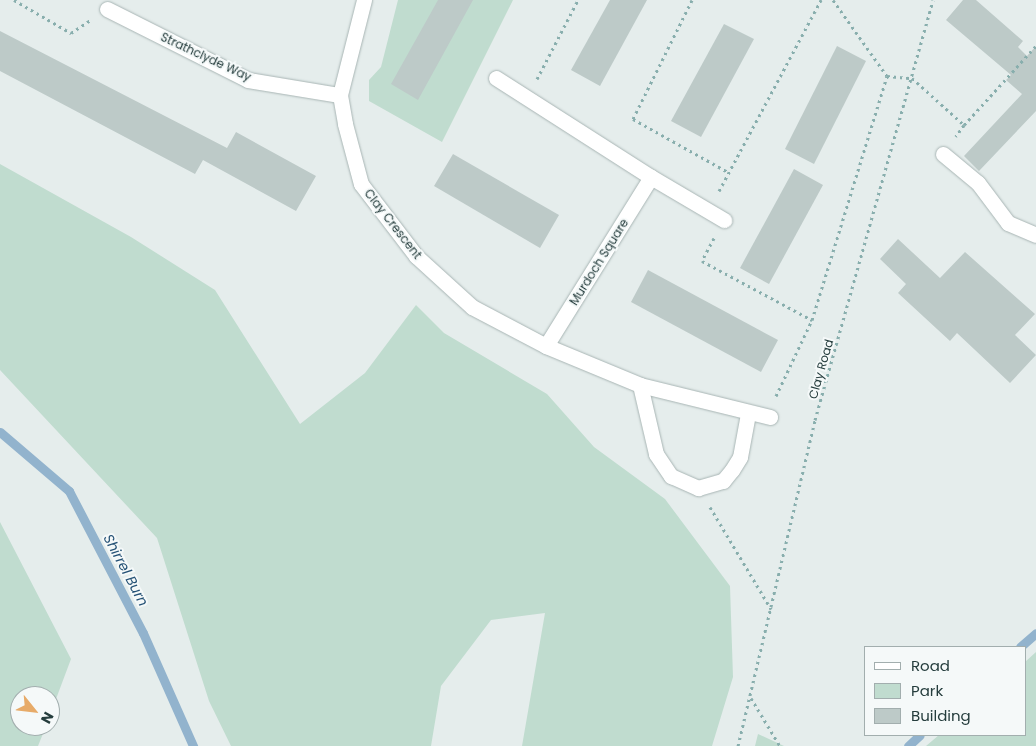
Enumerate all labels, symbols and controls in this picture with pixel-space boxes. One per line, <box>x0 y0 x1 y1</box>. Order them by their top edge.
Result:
street label: Strathclyde Way <box>158 30 254 84</box>
street label: Clay Crescent <box>361 186 425 262</box>
street label: Murdoch Square <box>567 216 631 308</box>
street label: Clay Road <box>806 337 836 401</box>
water label: Shirrel Burn <box>100 531 152 609</box>
legend <box>864 646 1026 736</box>
text: Road <box>911 655 950 676</box>
text: Park <box>911 680 943 701</box>
north arrow <box>10 686 60 736</box>
text: Building <box>911 705 971 726</box>
text: N <box>36 708 59 727</box>

